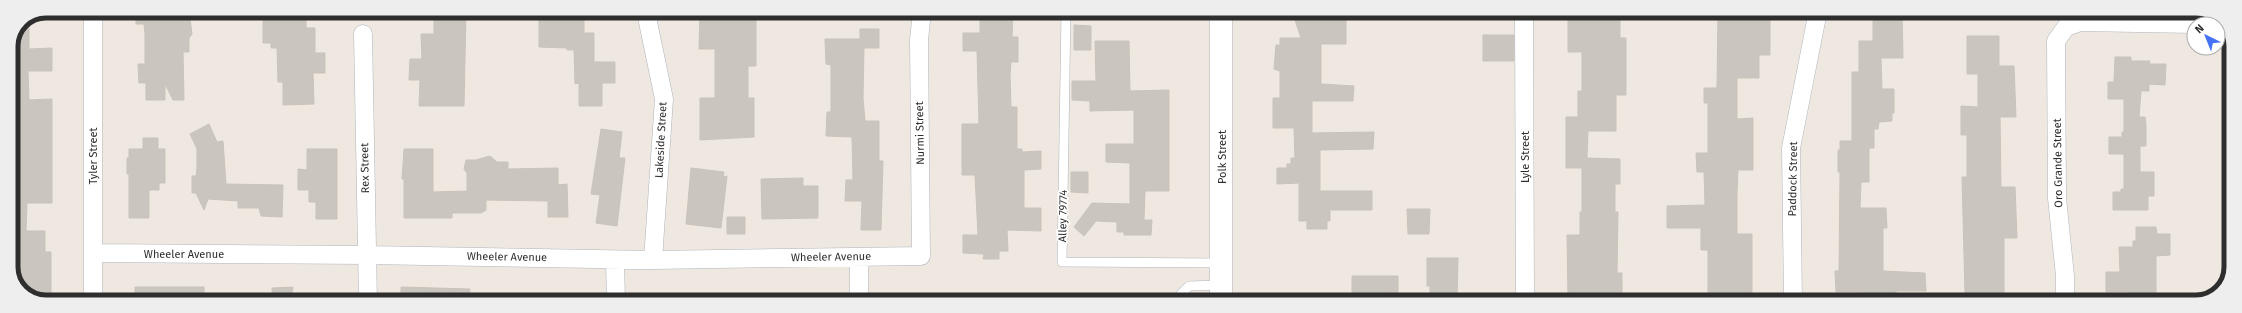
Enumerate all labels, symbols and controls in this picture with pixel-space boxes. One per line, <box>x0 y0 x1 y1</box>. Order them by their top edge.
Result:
north arrow <box>2186 16 2226 56</box>
text: N <box>2192 22 2207 36</box>
street label: Lakeside Street <box>653 101 669 179</box>
street label: Nurmi Street <box>913 101 927 165</box>
street label: Oro Grande Street <box>2051 118 2065 208</box>
street label: Tyler Street <box>87 128 100 184</box>
street label: Polk Street <box>1216 130 1229 184</box>
street label: Lyle Street <box>1519 131 1532 183</box>
street label: Paddock Street <box>1786 141 1800 217</box>
street label: Rex Street <box>358 143 372 193</box>
street label: Alley 79774 <box>1056 190 1070 242</box>
street label: Wheeler Avenue <box>144 248 224 261</box>
street label: Wheeler Avenue <box>467 250 547 264</box>
street label: Wheeler Avenue <box>791 250 871 264</box>

